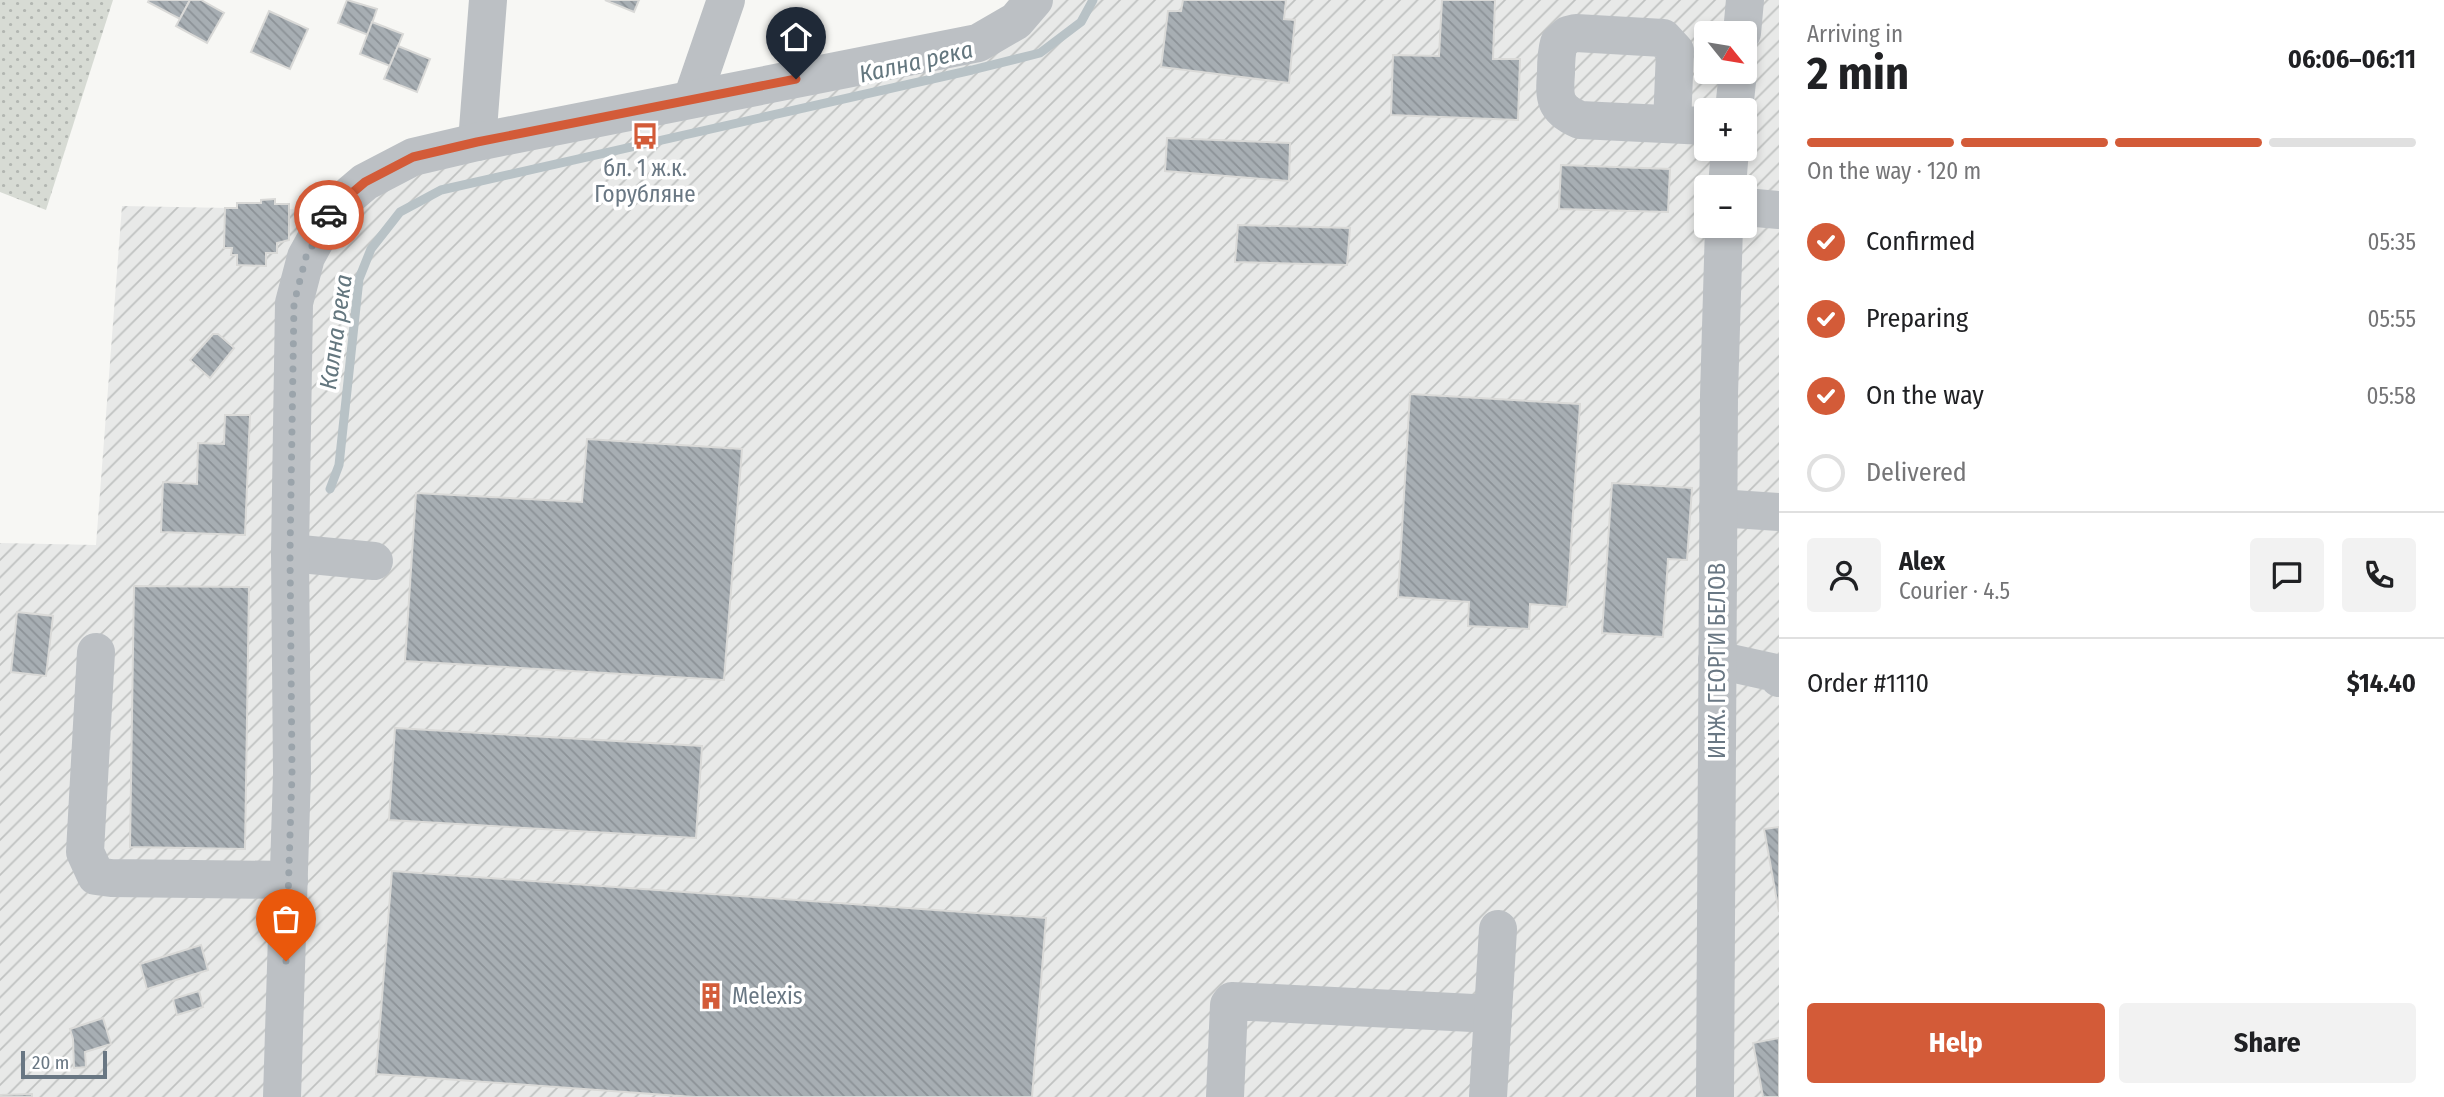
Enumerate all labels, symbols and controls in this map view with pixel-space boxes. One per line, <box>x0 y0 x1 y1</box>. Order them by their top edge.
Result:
pin <box>766 7 826 79</box>
icon: home <box>777 18 815 56</box>
text: Arriving in <box>1807 20 1903 48</box>
north arrow <box>1694 21 1757 84</box>
map controls <box>1694 21 1757 238</box>
water label: Кална река <box>856 35 976 89</box>
text: 06:06–06:11 <box>2288 44 2416 75</box>
text: 2 min <box>1807 46 1909 101</box>
button: + <box>1694 98 1757 161</box>
bus stop icon: бл. 1 ж.к. Горубляне <box>630 121 660 151</box>
place label: бл. 1 ж.к. Горубляне <box>594 154 696 208</box>
text: On the way · 120 m <box>1807 157 1981 185</box>
button: − <box>1694 175 1757 238</box>
courier <box>294 180 364 250</box>
icon: car <box>310 196 348 234</box>
icon: check <box>1807 223 1845 261</box>
text: Confirmed <box>1866 226 1976 257</box>
text: 05:35 <box>2367 228 2416 256</box>
water label: Кална река <box>314 273 358 391</box>
icon: check <box>1807 300 1845 338</box>
text: Preparing <box>1866 303 1968 334</box>
text: 05:55 <box>2367 305 2416 333</box>
icon: check <box>1807 377 1845 415</box>
text: On the way <box>1866 380 1984 411</box>
text: 05:58 <box>2366 382 2416 410</box>
text: Delivered <box>1866 457 1967 488</box>
button: person <box>1807 538 1881 612</box>
button: chat <box>2250 538 2324 612</box>
button: phone <box>2342 538 2416 612</box>
text: Alex <box>1899 546 1945 577</box>
street label: ИНЖ. ГЕОРГИ БЕЛОВ <box>1703 563 1731 759</box>
text: Courier · 4.5 <box>1899 577 2010 605</box>
text: Order #1110 <box>1807 668 1929 699</box>
text: $14.40 <box>2347 668 2416 699</box>
pin <box>256 889 316 961</box>
icon: bag <box>267 900 305 938</box>
building icon: Мelexis <box>696 981 726 1011</box>
place label: Мelexis <box>732 982 803 1010</box>
button: Help <box>1807 1003 2105 1083</box>
button: Share <box>2119 1003 2416 1083</box>
scale bar <box>21 1048 107 1080</box>
text: 20 m <box>32 1051 69 1074</box>

